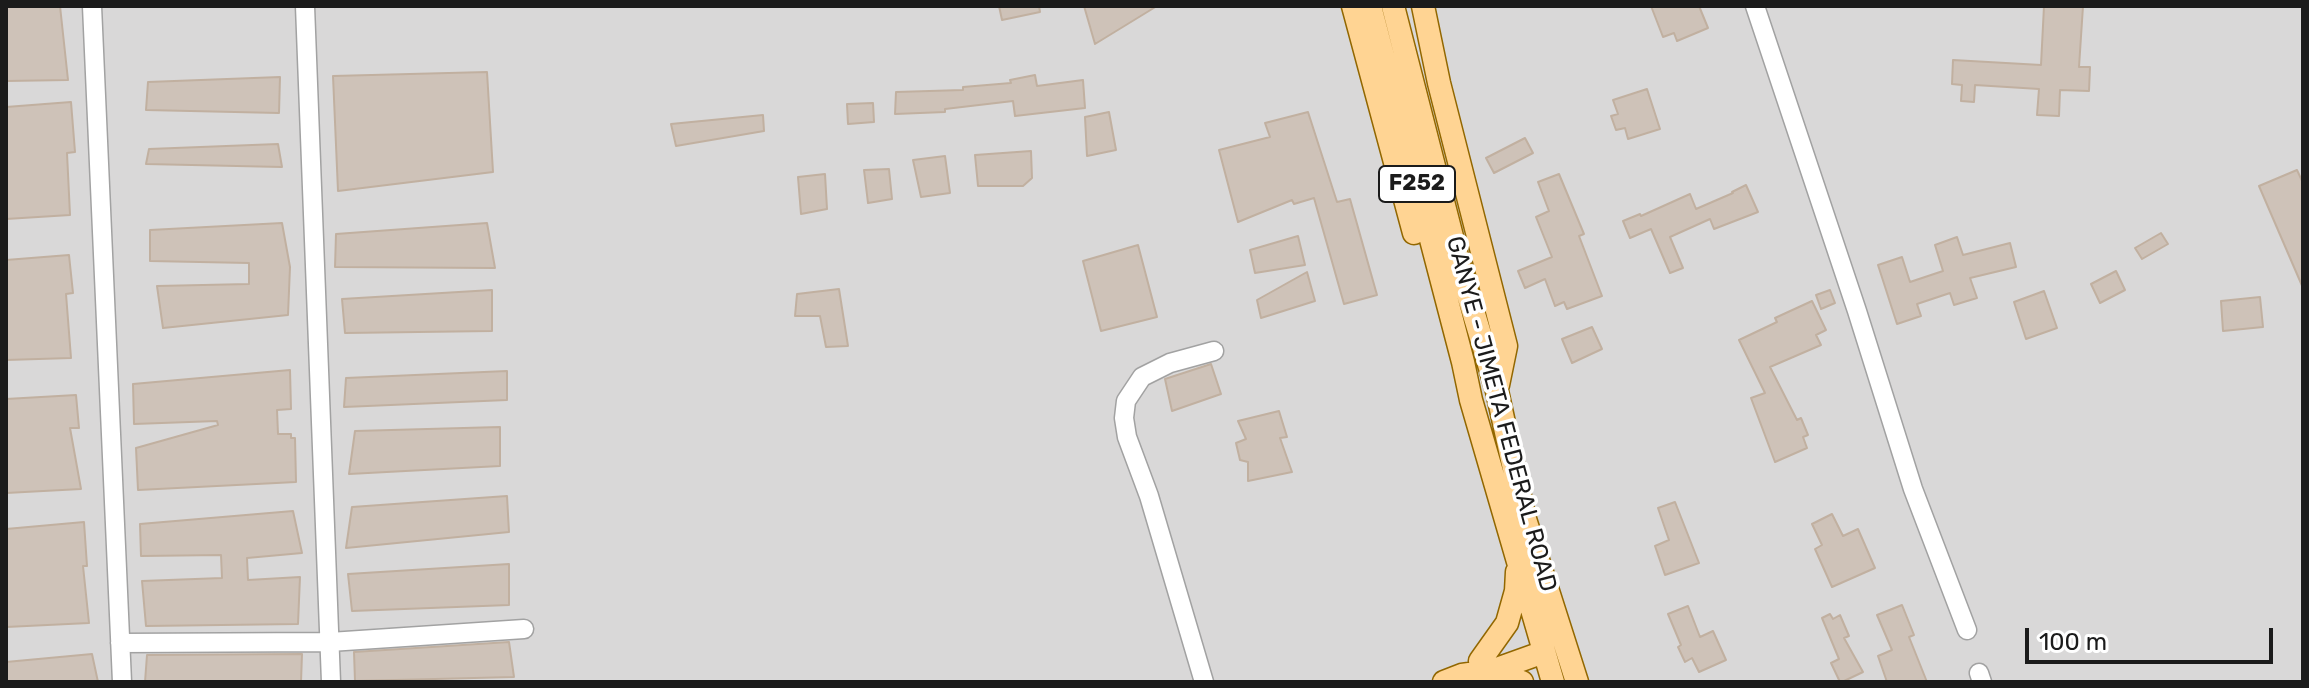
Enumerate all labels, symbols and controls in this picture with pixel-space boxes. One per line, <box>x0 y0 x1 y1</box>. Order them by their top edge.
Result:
road number: F252 <box>1379 166 1455 202</box>
street label: GANYE - JIMETA FEDERAL ROAD <box>1440 233 1562 595</box>
scale bar <box>2029 612 2277 662</box>
text: 100 m <box>2039 628 2107 656</box>

